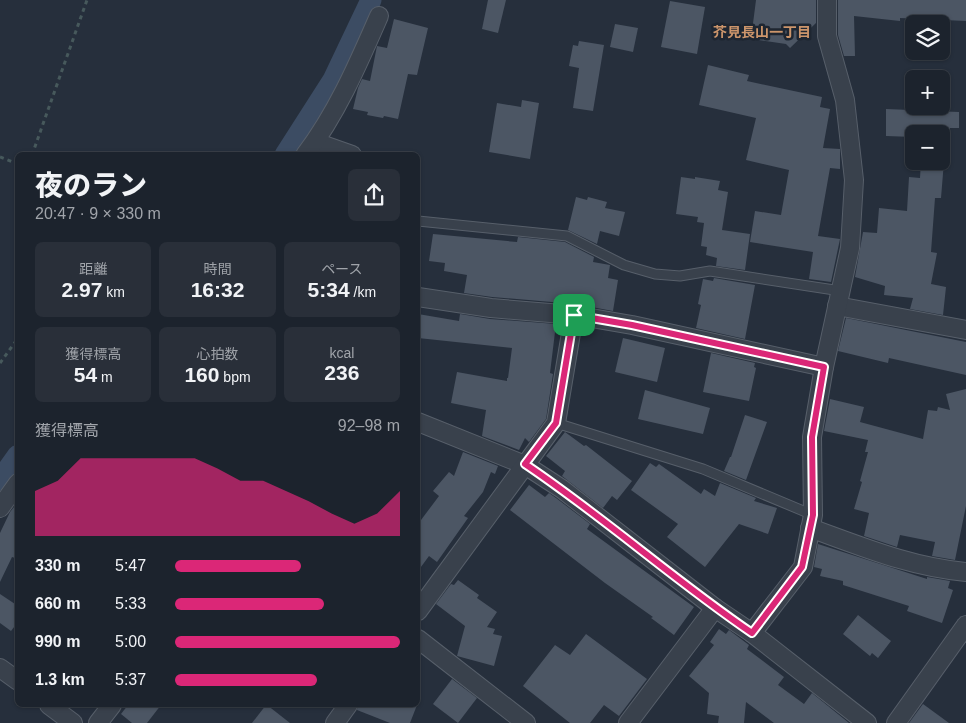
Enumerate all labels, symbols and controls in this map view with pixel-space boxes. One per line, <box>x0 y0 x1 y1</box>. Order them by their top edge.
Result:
map controls <box>905 15 950 170</box>
button: layers <box>905 15 950 60</box>
district label: 芥見長山一丁目 <box>713 24 811 40</box>
button: + <box>905 70 950 115</box>
button: − <box>905 125 950 170</box>
button: share <box>348 169 400 221</box>
text: 夜のラン <box>35 170 147 201</box>
text: 20:47 · 9 × 330 m <box>35 205 161 222</box>
text: 距離 <box>79 261 107 277</box>
text: 時間 <box>203 261 231 277</box>
text: ペース <box>321 261 362 277</box>
text: 2.97 <box>61 278 102 301</box>
text: 16:32 <box>191 278 244 301</box>
text: 5:34 <box>308 278 350 301</box>
text: km <box>102 284 125 300</box>
text: /km <box>350 284 376 300</box>
pin <box>553 294 595 336</box>
icon: arrive <box>560 301 588 329</box>
text: kcal <box>329 345 354 361</box>
text: 獲得標高 <box>65 346 121 362</box>
text: 心拍数 <box>196 346 238 362</box>
text: 236 <box>324 361 359 384</box>
text: 54 <box>74 363 97 386</box>
text: 160 <box>184 363 219 386</box>
text: m <box>97 369 113 385</box>
text: bpm <box>219 369 251 385</box>
text: 92–98 m <box>338 417 400 434</box>
text: 獲得標高 <box>35 422 99 439</box>
text: 330 m <box>35 557 80 574</box>
text: 5:47 <box>115 557 146 574</box>
text: 660 m <box>35 595 80 612</box>
text: 5:33 <box>115 595 146 612</box>
text: 990 m <box>35 633 80 650</box>
text: 5:00 <box>115 633 146 650</box>
text: 1.3 km <box>35 671 85 688</box>
text: 5:37 <box>115 671 146 688</box>

